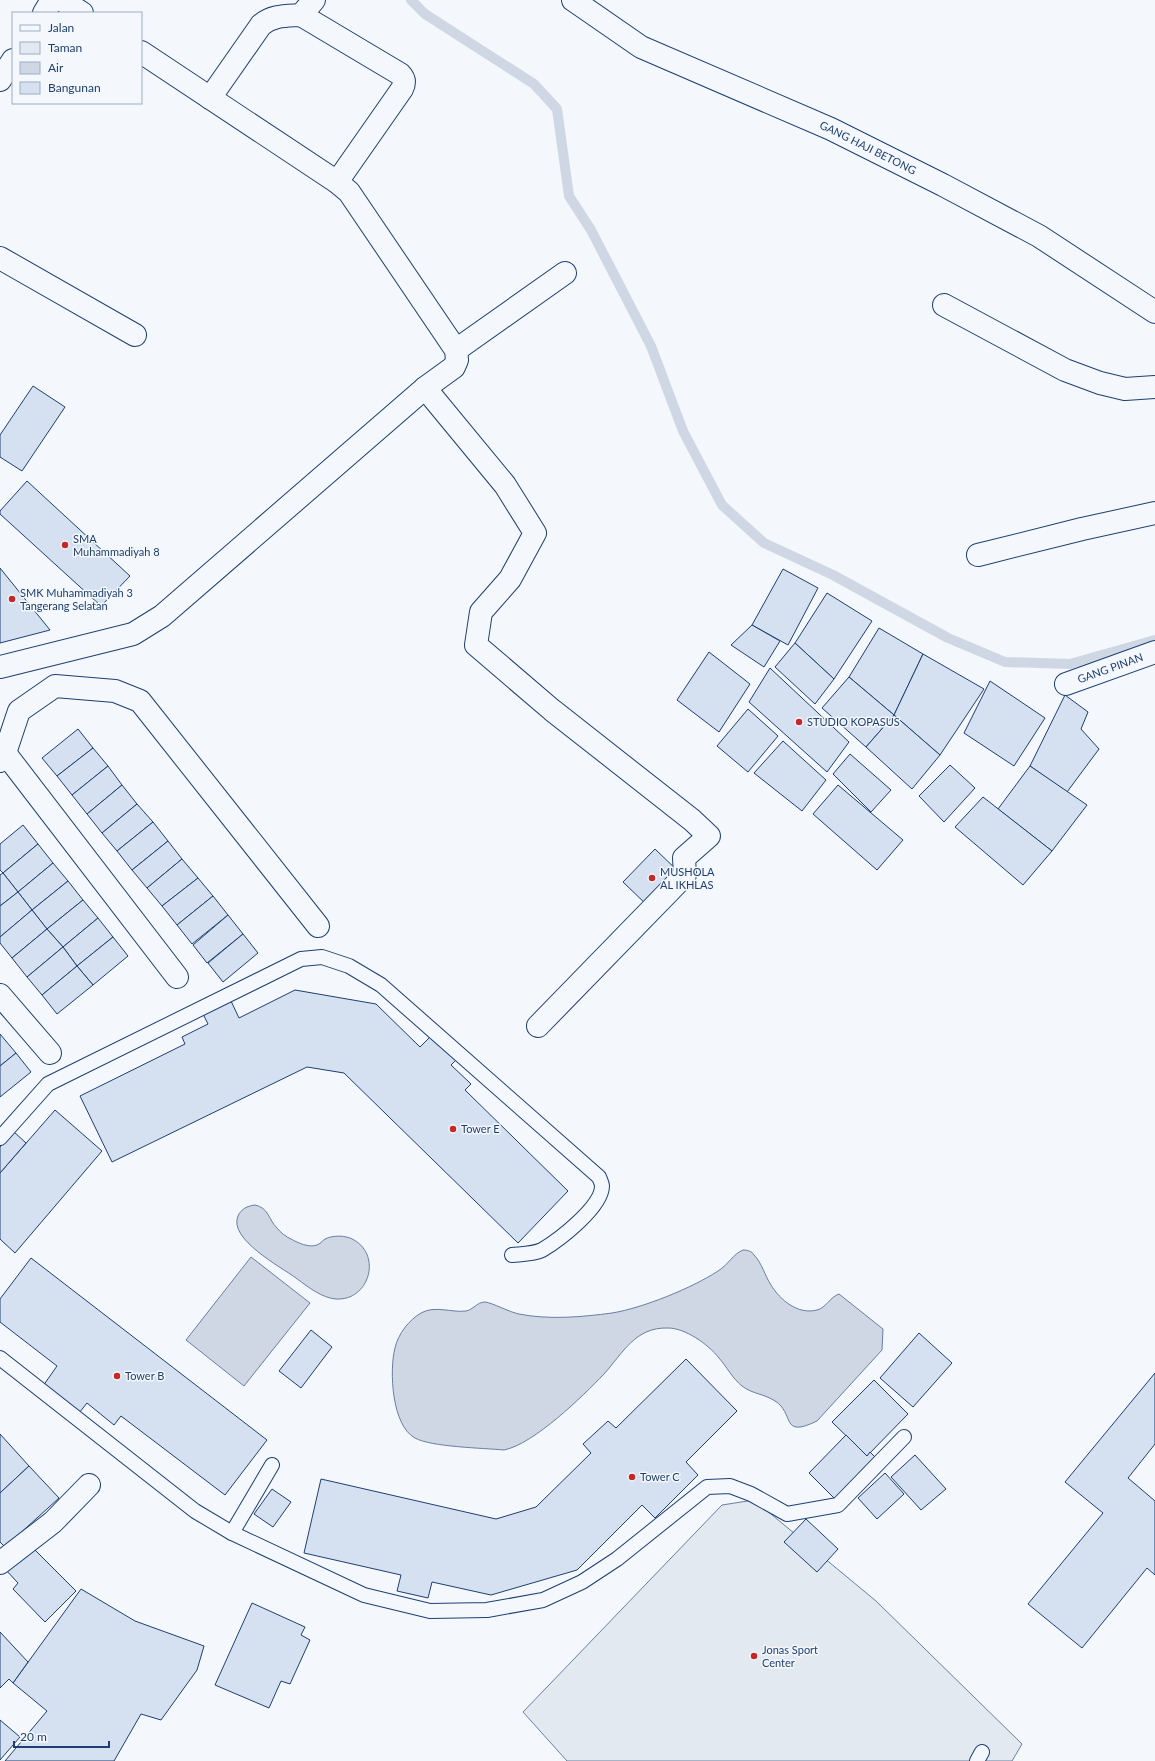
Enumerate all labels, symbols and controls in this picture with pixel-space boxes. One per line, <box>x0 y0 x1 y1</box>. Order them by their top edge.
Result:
legend <box>12 12 142 104</box>
text: Jalan <box>48 20 74 35</box>
text: Taman <box>48 40 82 55</box>
text: Air <box>48 60 64 75</box>
text: Bangunan <box>48 80 101 95</box>
street label: GANG HAJI BETONG <box>818 118 919 177</box>
place label: SMA Muhammadiyah 8 <box>73 532 160 558</box>
marker: SMA Muhammadiyah 8 <box>60 540 70 550</box>
place label: SMK Muhammadiyah 3 Tangerang Selatan <box>20 586 133 612</box>
marker: SMK Muhammadiyah 3 Tangerang Selatan <box>7 594 17 604</box>
street label: GANG PINAN <box>1076 650 1145 685</box>
place label: STUDIO KOPASUS <box>807 715 900 728</box>
marker: STUDIO KOPASUS <box>794 717 804 727</box>
place label: MUSHOLA AL IKHLAS <box>660 865 715 891</box>
marker: MUSHOLA AL IKHLAS <box>647 873 657 883</box>
place label: Tower E <box>461 1122 500 1135</box>
marker: Tower E <box>448 1124 458 1134</box>
place label: Tower B <box>125 1369 164 1382</box>
marker: Tower B <box>112 1371 122 1381</box>
place label: Tower C <box>640 1470 680 1483</box>
marker: Tower C <box>627 1472 637 1482</box>
place label: Jonas Sport Center <box>762 1643 818 1669</box>
marker: Jonas Sport Center <box>749 1651 759 1661</box>
scale bar <box>14 1723 109 1749</box>
text: 20 m <box>20 1729 47 1744</box>

